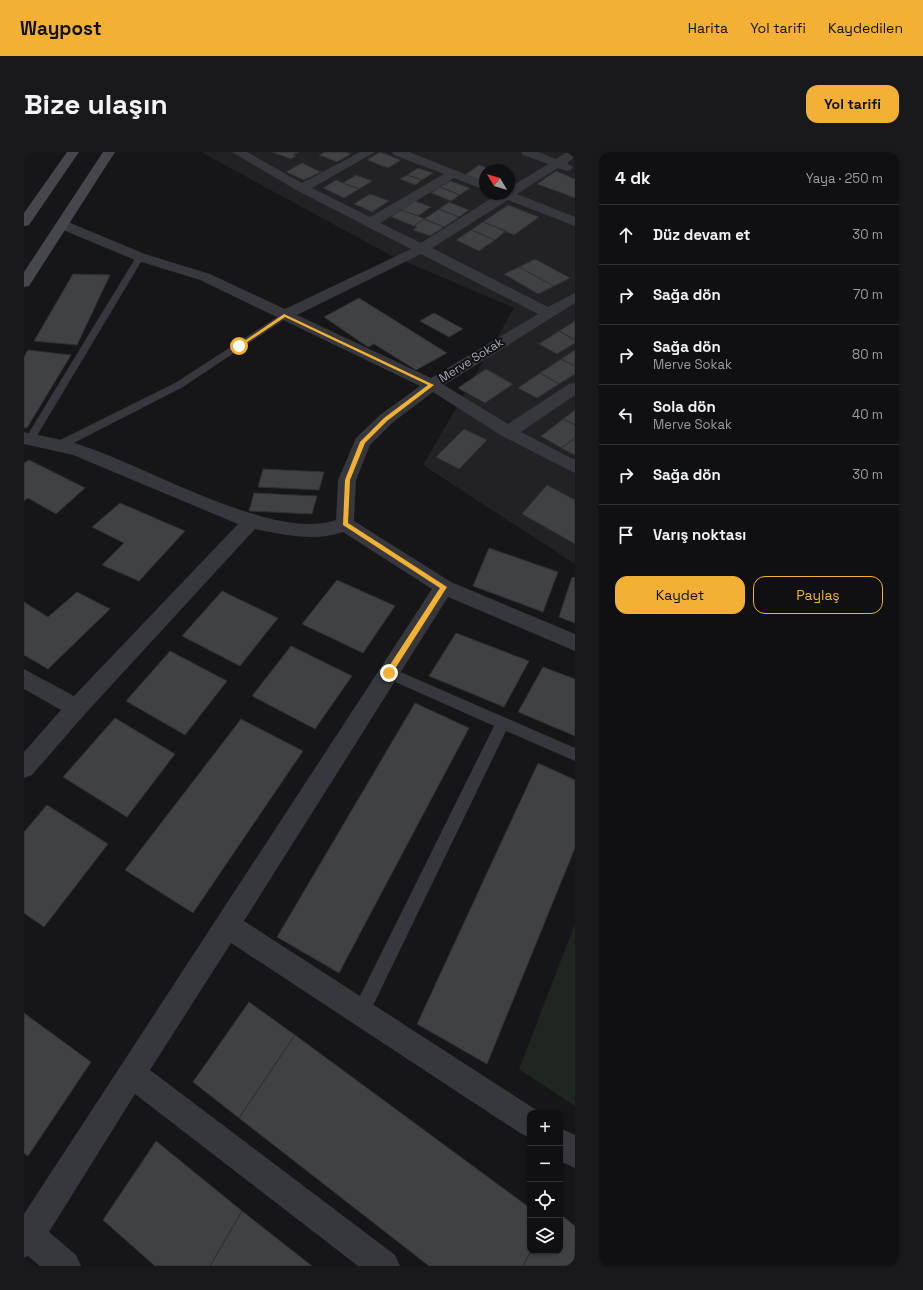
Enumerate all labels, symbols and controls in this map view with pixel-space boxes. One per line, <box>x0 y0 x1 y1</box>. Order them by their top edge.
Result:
text: Waypost <box>20 16 102 41</box>
text: Harita <box>688 19 728 37</box>
text: Yol tarifi <box>750 19 806 37</box>
text: Kaydedilen <box>828 19 903 37</box>
button: Yol tarifi <box>806 85 899 123</box>
text: Bize ulaşın <box>24 86 168 122</box>
north arrow <box>479 164 515 200</box>
text: 4 dk <box>615 167 651 189</box>
text: Yaya · 250 m <box>806 170 883 187</box>
icon: ahead <box>615 224 637 246</box>
text: Düz devam et <box>653 225 750 244</box>
text: 30 m <box>852 226 883 243</box>
icon: right <box>615 284 637 306</box>
text: Sağa dön <box>653 285 721 304</box>
text: 70 m <box>853 286 883 303</box>
street label: Merve Sokak <box>436 334 507 386</box>
route start <box>230 337 248 355</box>
text: Sağa dön <box>653 337 721 356</box>
icon: right <box>615 344 637 366</box>
text: 80 m <box>852 346 883 363</box>
text: Merve Sokak <box>653 356 732 373</box>
text: Sola dön <box>653 397 716 416</box>
icon: left <box>615 404 637 426</box>
text: 40 m <box>852 406 883 423</box>
text: Merve Sokak <box>653 416 732 433</box>
icon: right <box>615 464 637 486</box>
text: Sağa dön <box>653 465 721 484</box>
text: 30 m <box>852 466 883 483</box>
icon: arrive <box>615 524 637 546</box>
text: Varış noktası <box>653 525 746 544</box>
button: Kaydet <box>615 576 745 614</box>
button: Paylaş <box>753 576 883 614</box>
route end <box>380 664 398 682</box>
map controls <box>527 1110 563 1254</box>
button: + <box>527 1110 563 1146</box>
button: − <box>527 1146 563 1182</box>
button: locate <box>527 1182 563 1218</box>
button: layers <box>527 1218 563 1254</box>

